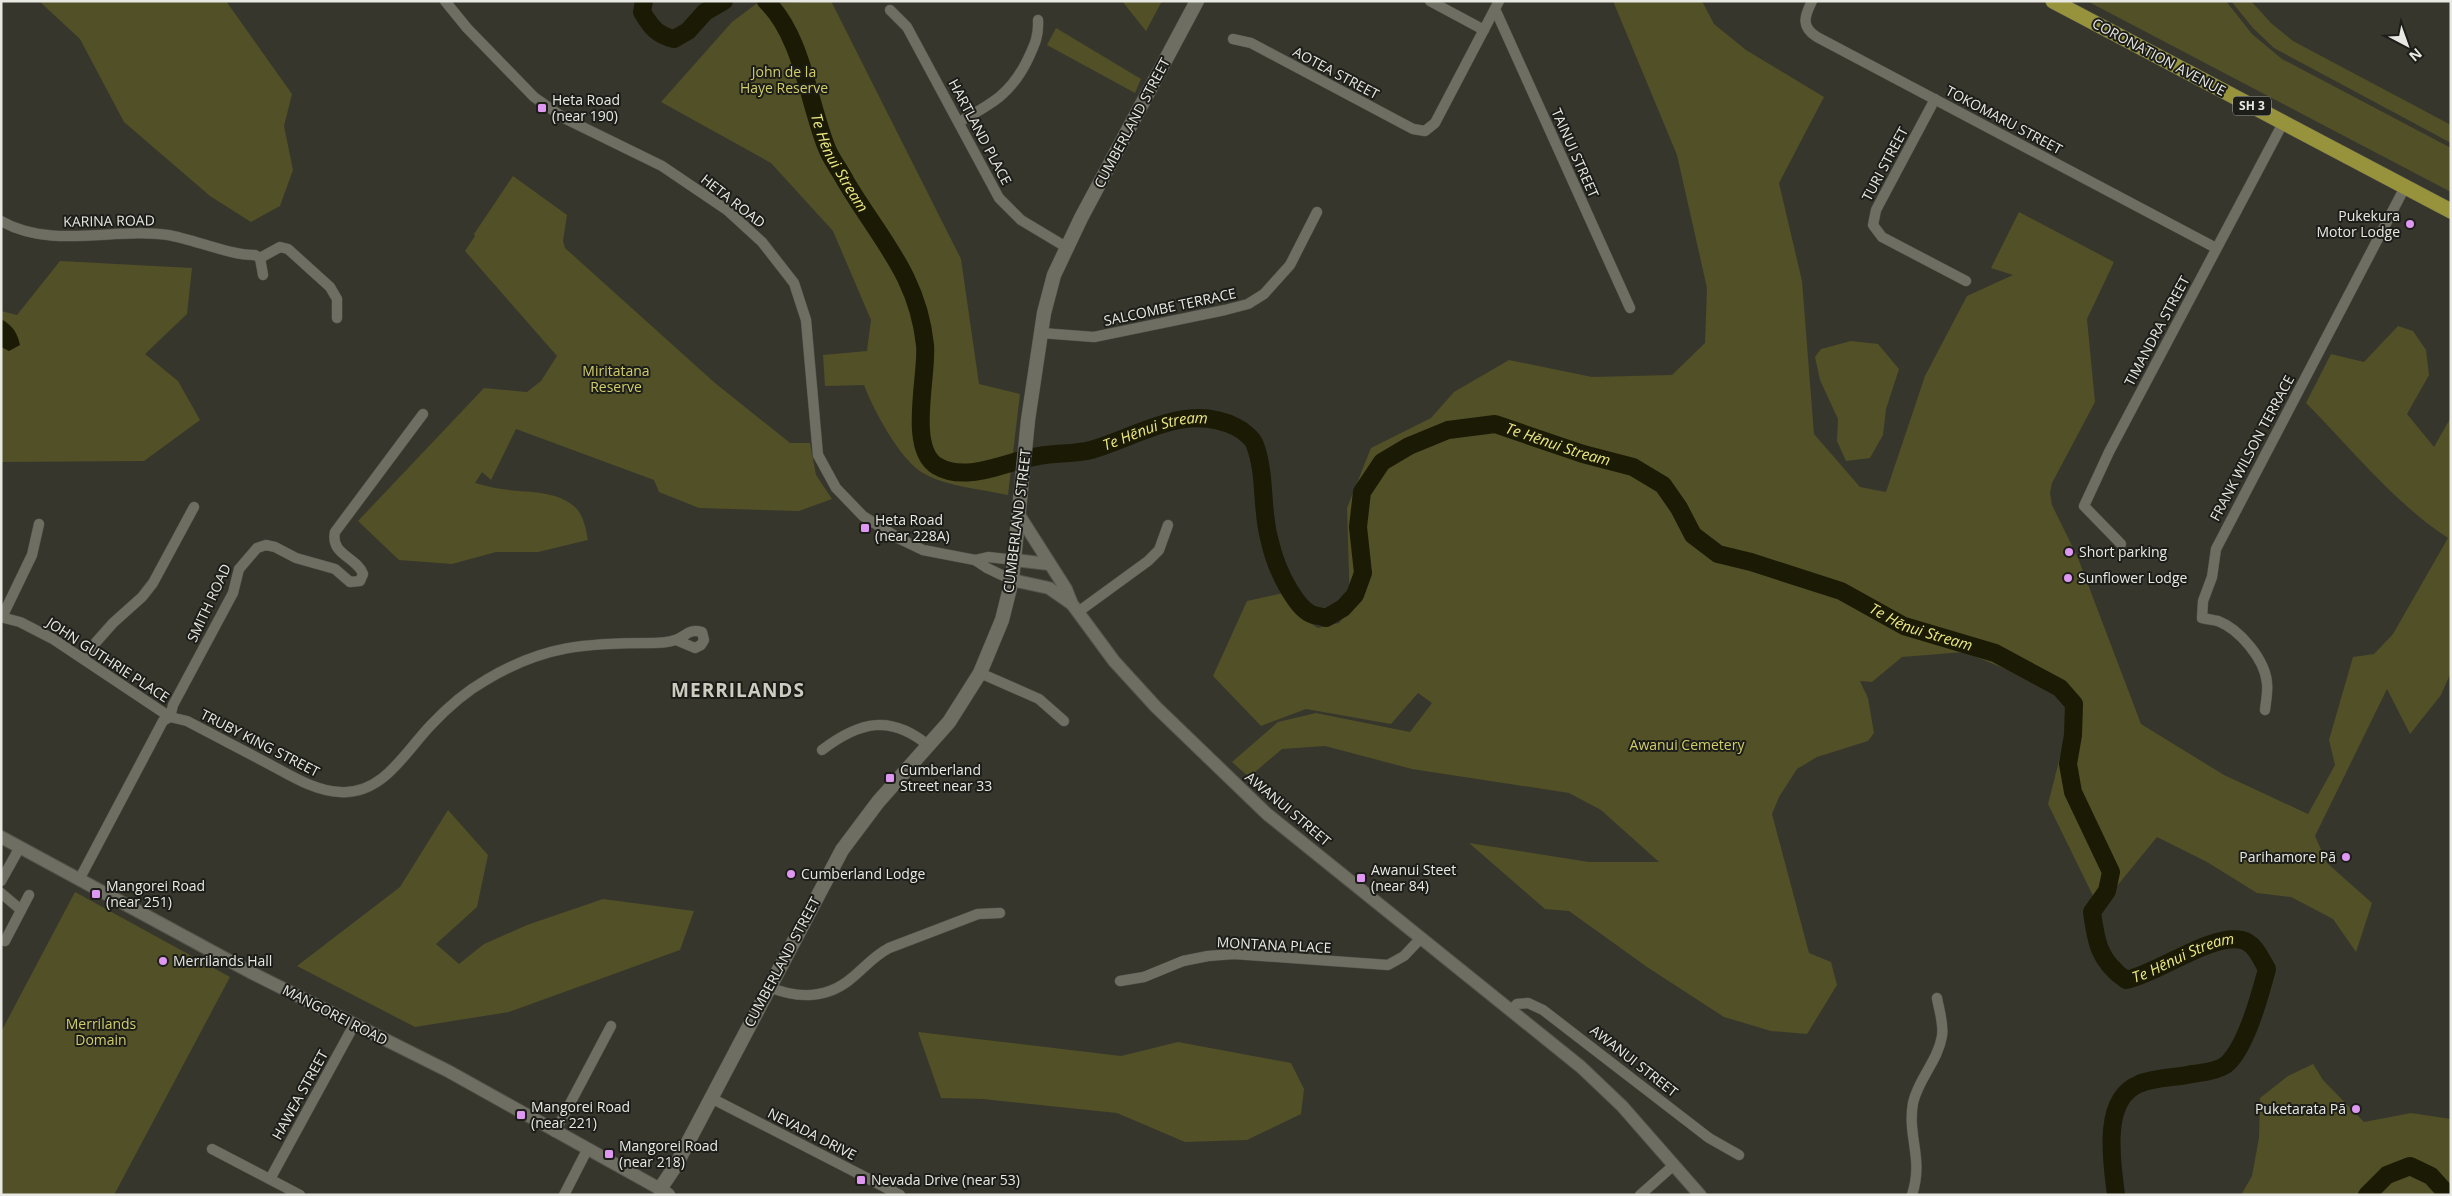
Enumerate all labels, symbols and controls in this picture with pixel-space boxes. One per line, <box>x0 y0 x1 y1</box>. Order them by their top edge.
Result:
street label: CORONATION AVENUE <box>2089 13 2229 100</box>
north arrow <box>2382 20 2432 70</box>
street label: AOTEA STREET <box>1290 42 1383 103</box>
text: N <box>2405 44 2426 66</box>
street label: CUMBERLAND STREET <box>1089 54 1174 191</box>
park label: John de la Haye Reserve <box>740 62 828 97</box>
street label: HARTLAND PLACE <box>945 76 1016 188</box>
street label: TOKOMARU STREET <box>1943 81 2066 158</box>
place label: Heta Road (near 190) <box>552 90 620 125</box>
road number: SH 3 <box>2233 96 2271 115</box>
marker: Heta Road (near 190) <box>536 102 548 114</box>
street label: TAINUI STREET <box>1547 105 1604 201</box>
water label: Te Hēnui Stream <box>807 111 873 216</box>
street label: TURI STREET <box>1857 123 1912 204</box>
street label: HETA ROAD <box>697 169 769 232</box>
place label: Pukekura Motor Lodge <box>2316 206 2400 241</box>
street label: KARINA ROAD <box>63 210 155 231</box>
marker: Pukekura Motor Lodge <box>2404 218 2416 230</box>
street label: TIMANDRA STREET <box>2119 272 2194 389</box>
street label: SALCOMBE TERRACE <box>1102 283 1238 330</box>
park label: Miritatana Reserve <box>582 361 650 396</box>
street label: FRANK WILSON TERRACE <box>2205 372 2298 524</box>
water label: Te Hēnui Stream <box>1100 407 1208 454</box>
water label: Te Hēnui Stream <box>1503 417 1613 470</box>
street label: CUMBERLAND STREET <box>998 448 1035 594</box>
place label: Heta Road (near 228A) <box>875 510 950 545</box>
marker: Heta Road (near 228A) <box>859 522 871 534</box>
place label: Short parking <box>2079 542 2168 561</box>
marker: Short parking <box>2063 546 2075 558</box>
street label: SMITH ROAD <box>182 561 235 645</box>
place label: Sunflower Lodge <box>2078 568 2187 587</box>
marker: Sunflower Lodge <box>2062 572 2074 584</box>
water label: Te Hēnui Stream <box>1866 598 1975 655</box>
street label: JOHN GUTHRIE PLACE <box>42 612 173 706</box>
district label: MERRILANDS <box>671 677 805 703</box>
street label: TRUBY KING STREET <box>197 704 323 781</box>
park label: Awanui Cemetery <box>1630 735 1745 754</box>
place label: Cumberland Street near 33 <box>900 760 992 795</box>
street label: AWANUI STREET <box>1242 767 1335 850</box>
marker: Cumberland Street near 33 <box>884 772 896 784</box>
place label: Parihamore Pā <box>2239 847 2336 866</box>
marker: Parihamore Pā <box>2340 851 2352 863</box>
place label: Awanui Steet (near 84) <box>1371 860 1456 895</box>
place label: Cumberland Lodge <box>801 864 926 883</box>
marker: Cumberland Lodge <box>785 868 797 880</box>
marker: Awanui Steet (near 84) <box>1355 872 1367 884</box>
place label: Mangorei Road (near 251) <box>106 876 205 911</box>
marker: Mangorei Road (near 251) <box>90 888 102 900</box>
street label: CUMBERLAND STREET <box>739 893 824 1030</box>
water label: Te Hēnui Stream <box>2129 928 2235 987</box>
street label: MONTANA PLACE <box>1216 932 1332 957</box>
place label: Merrilands Hall <box>173 951 272 970</box>
marker: Merrilands Hall <box>157 955 169 967</box>
street label: MANGOREI ROAD <box>279 980 391 1049</box>
park label: Merrilands Domain <box>66 1014 137 1049</box>
street label: AWANUI STREET <box>1587 1020 1682 1101</box>
street label: HAWEA STREET <box>267 1046 332 1143</box>
place label: Mangorei Road (near 221) <box>531 1097 630 1132</box>
place label: Puketarata Pā <box>2255 1099 2346 1118</box>
street label: NEVADA DRIVE <box>765 1103 860 1164</box>
marker: Puketarata Pā <box>2350 1103 2362 1115</box>
marker: Mangorei Road (near 221) <box>515 1109 527 1121</box>
place label: Mangorei Road (near 218) <box>619 1136 718 1171</box>
marker: Mangorei Road (near 218) <box>603 1148 615 1160</box>
place label: Nevada Drive (near 53) <box>871 1170 1020 1189</box>
marker: Nevada Drive (near 53) <box>855 1174 867 1186</box>

